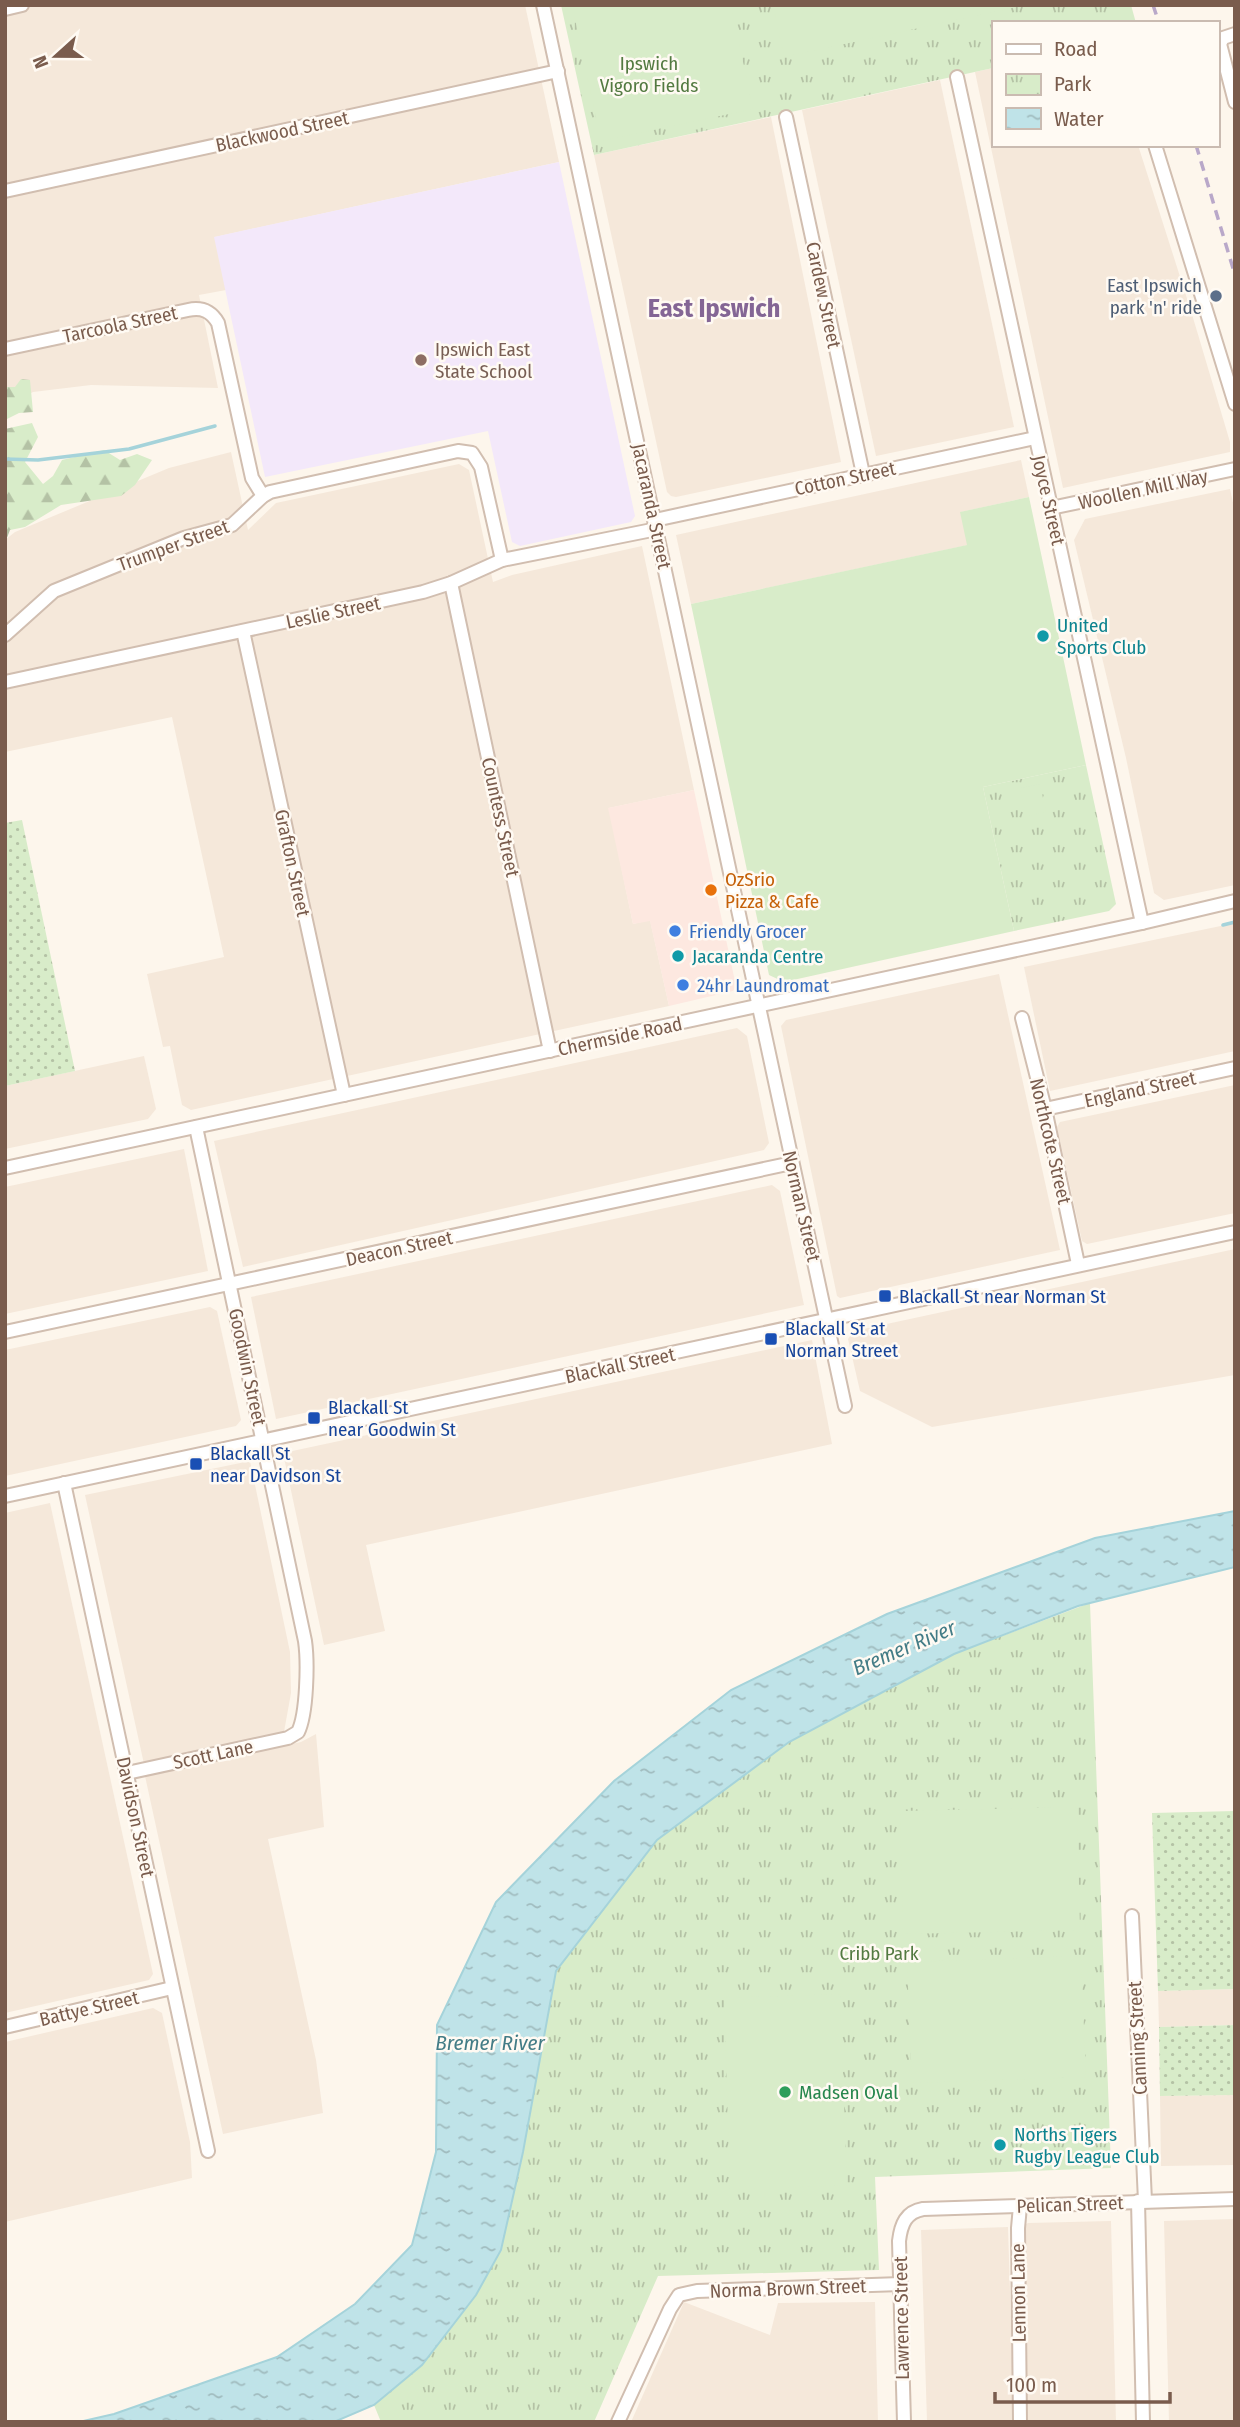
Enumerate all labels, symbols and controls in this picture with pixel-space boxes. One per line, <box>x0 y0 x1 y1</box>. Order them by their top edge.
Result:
north arrow <box>21 21 91 91</box>
legend <box>992 21 1219 147</box>
text: Road <box>1054 36 1098 62</box>
text: N <box>28 52 53 71</box>
park label: Ipswich Vigoro Fields <box>600 52 698 97</box>
text: Park <box>1054 71 1092 97</box>
street label: Blackwood Street <box>213 106 351 157</box>
text: Water <box>1054 106 1104 132</box>
street label: Cardew Street <box>801 240 846 351</box>
place label: East Ipswich park 'n' ride <box>1107 274 1202 319</box>
marker: East Ipswich park 'n' ride <box>1208 288 1224 304</box>
district label: East Ipswich <box>648 293 780 324</box>
street label: Tarcoola Street <box>61 301 180 348</box>
place label: Ipswich East State School <box>435 338 532 383</box>
marker: Ipswich East State School <box>413 352 429 368</box>
street label: Jacaranda Street <box>627 441 676 572</box>
street label: Joyce Street <box>1027 453 1070 548</box>
street label: Cotton Street <box>793 456 898 500</box>
street label: Woollen Mill Way <box>1076 464 1210 514</box>
street label: Trumper Street <box>114 514 233 576</box>
street label: Leslie Street <box>284 591 383 634</box>
place label: United Sports Club <box>1057 614 1146 659</box>
marker: United Sports Club <box>1035 628 1051 644</box>
street label: Countess Street <box>477 755 525 880</box>
street label: Grafton Street <box>270 807 315 920</box>
place label: OzSrio Pizza & Cafe <box>725 868 819 913</box>
marker: OzSrio Pizza & Cafe <box>703 882 719 898</box>
place label: Friendly Grocer <box>689 920 807 943</box>
marker: Friendly Grocer <box>667 923 683 939</box>
place label: Jacaranda Centre <box>692 945 823 968</box>
marker: Jacaranda Centre <box>670 948 686 964</box>
place label: 24hr Laundromat <box>697 974 830 997</box>
marker: 24hr Laundromat <box>675 977 691 993</box>
street label: Chermside Road <box>556 1012 684 1061</box>
street label: England Street <box>1082 1066 1199 1113</box>
street label: Northcote Street <box>1025 1076 1076 1207</box>
street label: Norman Street <box>778 1148 826 1265</box>
street label: Deacon Street <box>344 1226 455 1271</box>
place label: Blackall St near Norman St <box>899 1285 1107 1308</box>
marker: Blackall St near Norman St <box>877 1288 893 1304</box>
street label: Goodwin Street <box>224 1306 271 1429</box>
place label: Blackall St at Norman Street <box>785 1317 899 1362</box>
marker: Blackall St at Norman Street <box>763 1331 779 1347</box>
street label: Blackall Street <box>563 1342 678 1388</box>
place label: Blackall St near Goodwin St <box>328 1396 457 1441</box>
marker: Blackall St near Goodwin St <box>306 1410 322 1426</box>
place label: Blackall St near Davidson St <box>210 1442 342 1487</box>
marker: Blackall St near Davidson St <box>188 1456 204 1472</box>
water label: Bremer River <box>849 1614 960 1681</box>
street label: Scott Lane <box>171 1735 255 1774</box>
street label: Davidson Street <box>112 1755 160 1880</box>
park label: Cribb Park <box>839 1942 919 1965</box>
street label: Canning Street <box>1123 1980 1152 2095</box>
street label: Battye Street <box>37 1986 142 2031</box>
water label: Bremer River <box>435 2030 545 2056</box>
place label: Madsen Oval <box>799 2081 898 2104</box>
marker: Madsen Oval <box>777 2084 793 2100</box>
place label: Norths Tigers Rugby League Club <box>1014 2123 1160 2168</box>
marker: Norths Tigers Rugby League Club <box>992 2137 1008 2153</box>
street label: Pelican Street <box>1016 2191 1125 2218</box>
street label: Lennon Lane <box>1006 2243 1031 2343</box>
street label: Lawrence Street <box>889 2255 914 2380</box>
street label: Norma Brown Street <box>709 2274 867 2303</box>
scale bar <box>995 2360 1170 2404</box>
text: 100 m <box>1006 2372 1057 2398</box>

